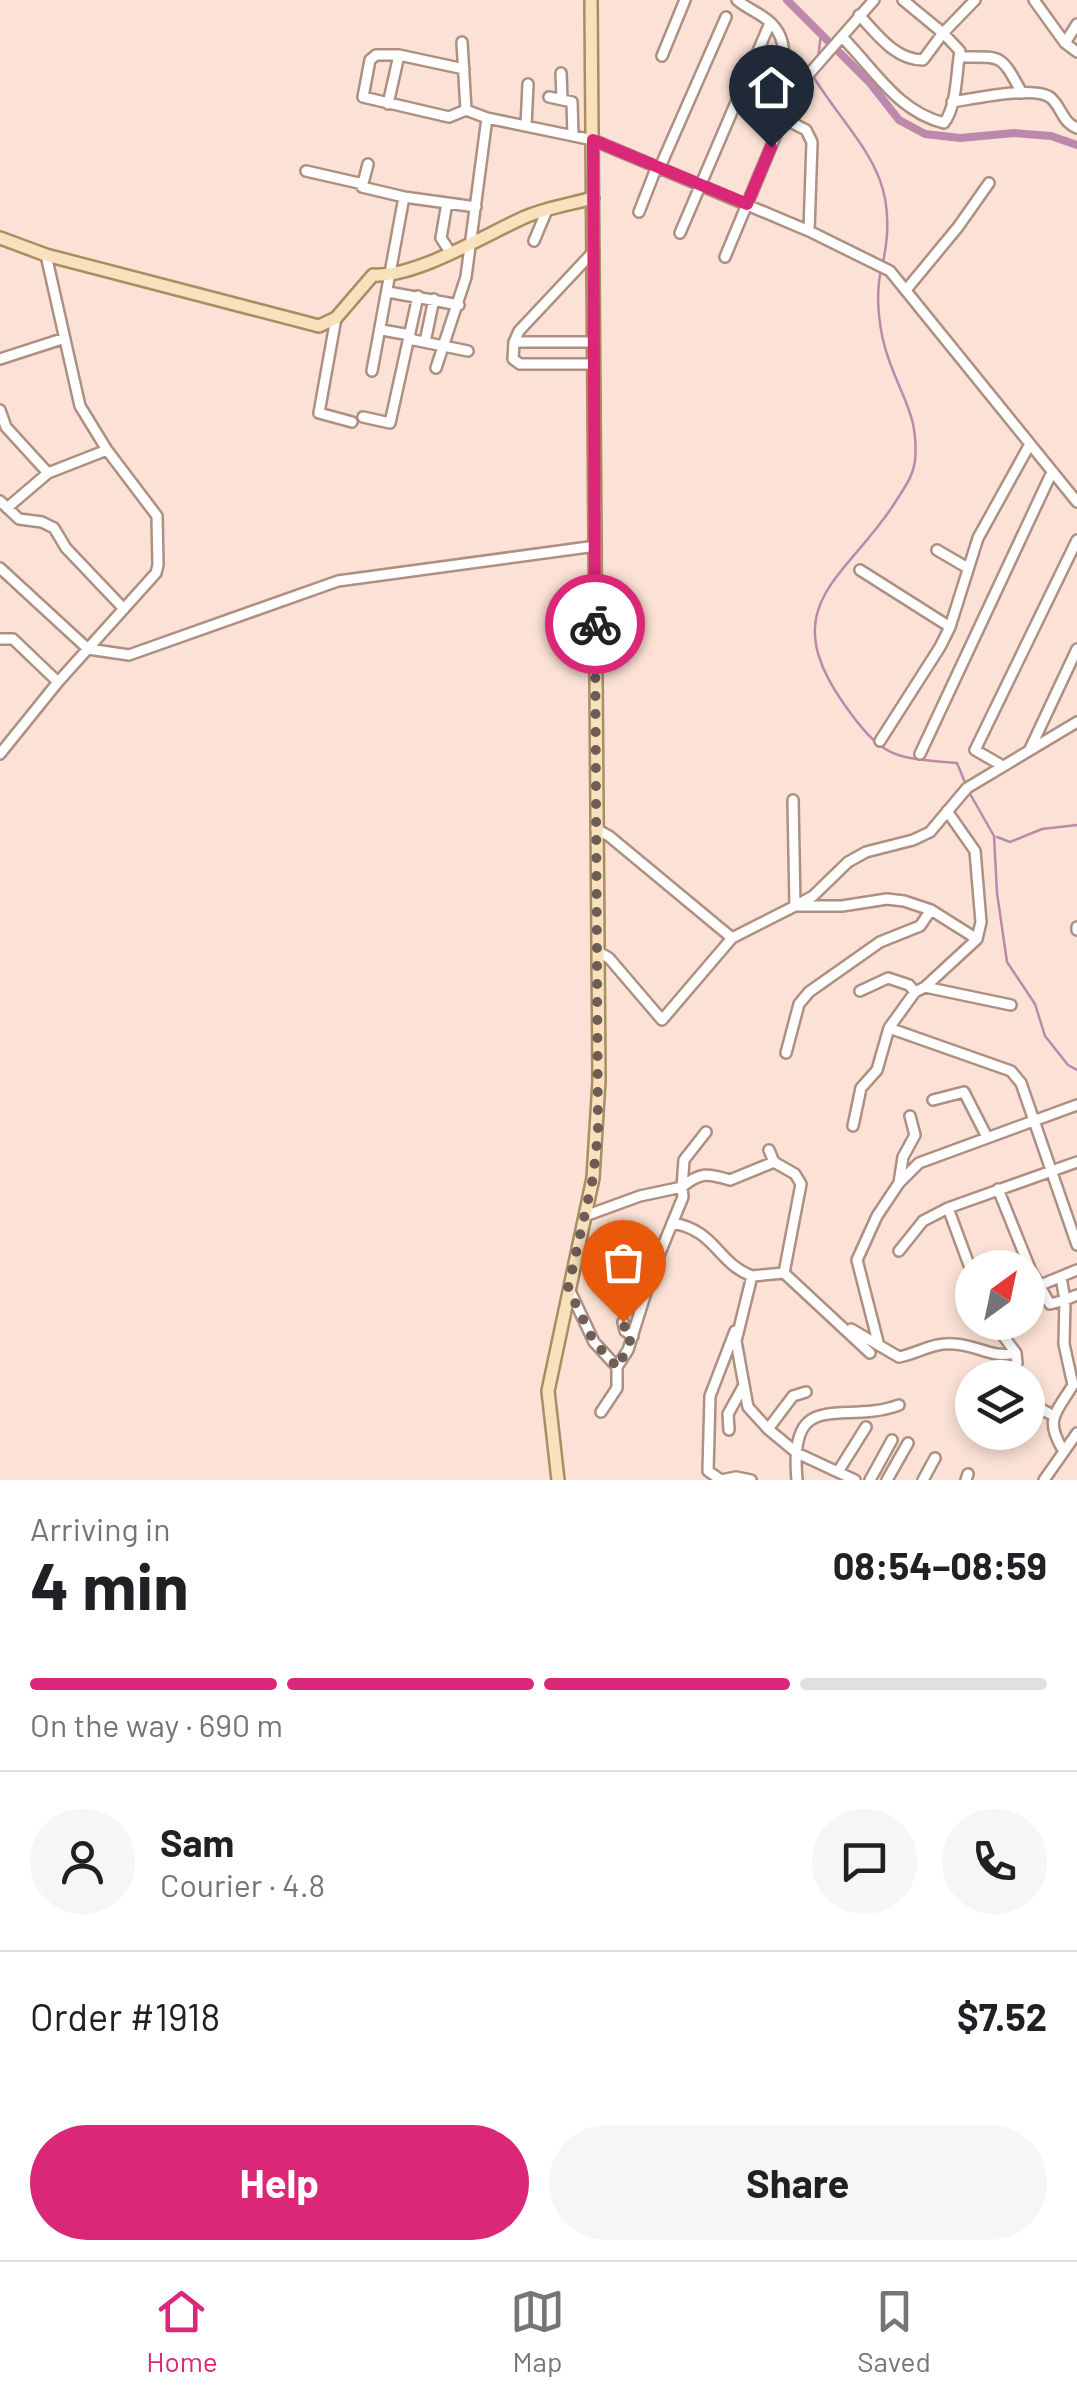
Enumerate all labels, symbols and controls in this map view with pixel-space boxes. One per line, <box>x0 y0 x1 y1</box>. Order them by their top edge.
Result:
pin <box>729 45 814 148</box>
icon: home <box>744 60 799 115</box>
courier <box>545 574 645 674</box>
icon: bike <box>568 597 623 652</box>
pin <box>581 1220 666 1323</box>
icon: bag <box>596 1235 651 1290</box>
north arrow <box>955 1250 1045 1340</box>
map controls <box>955 1250 1045 1450</box>
button: layers <box>955 1360 1045 1450</box>
text: Arriving in <box>30 1509 170 1547</box>
text: 08:54–08:59 <box>833 1542 1047 1588</box>
text: 4 min <box>30 1545 189 1623</box>
text: On the way · 690 m <box>30 1705 283 1743</box>
button: person <box>30 1809 135 1914</box>
button: chat <box>812 1809 917 1914</box>
button: phone <box>942 1809 1047 1914</box>
text: Sam <box>160 1819 234 1865</box>
text: Courier · 4.8 <box>160 1865 325 1903</box>
text: Order #1918 <box>30 1993 220 2039</box>
text: $7.52 <box>957 1993 1047 2039</box>
button: Help <box>30 2125 529 2240</box>
button: Share <box>549 2125 1047 2240</box>
tab: Home <box>146 2284 218 2378</box>
tab: Map <box>510 2284 565 2378</box>
tab: Saved <box>857 2284 931 2378</box>

